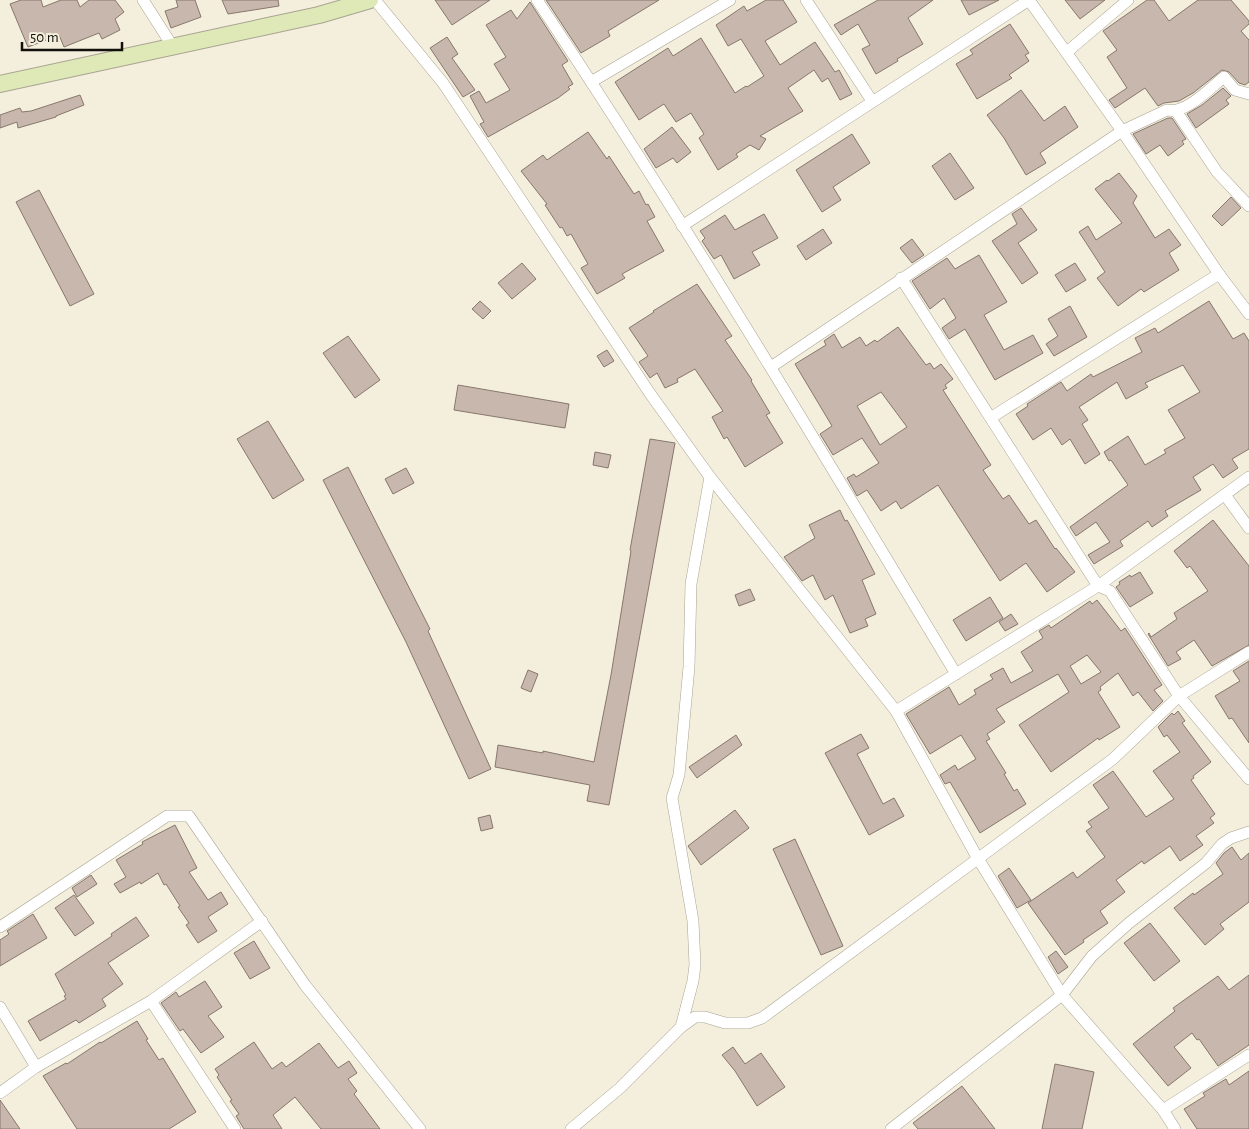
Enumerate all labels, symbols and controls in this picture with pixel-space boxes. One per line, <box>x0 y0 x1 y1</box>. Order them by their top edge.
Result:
scale bar <box>22 20 122 52</box>
text: 50 m <box>30 30 59 45</box>

